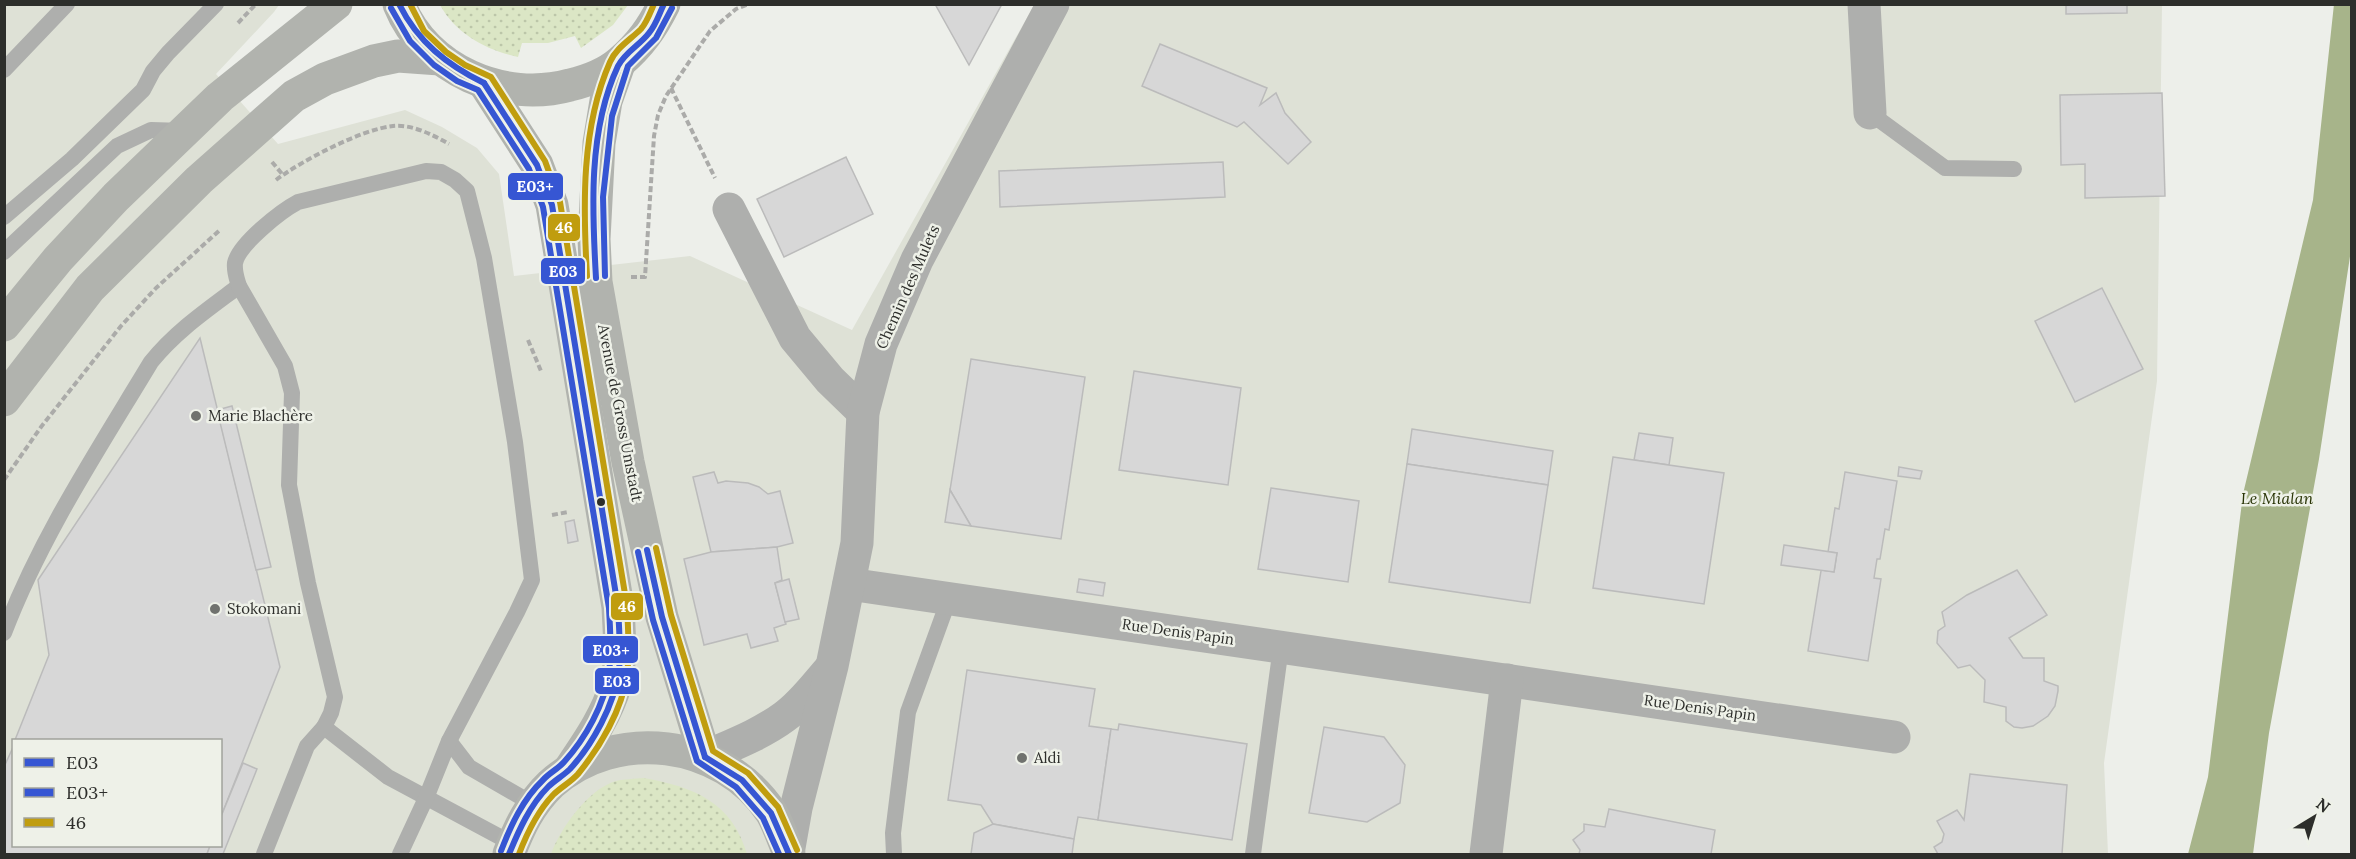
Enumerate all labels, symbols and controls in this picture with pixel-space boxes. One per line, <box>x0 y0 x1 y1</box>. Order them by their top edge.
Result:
line badge: E03+ <box>507 172 564 201</box>
text: E03+ <box>516 176 554 196</box>
line badge: 46 <box>547 213 581 242</box>
text: 46 <box>555 217 573 237</box>
street label: Chemin des Mulets <box>872 222 943 352</box>
line badge: E03 <box>540 257 586 285</box>
text: E03 <box>548 261 578 281</box>
street label: Avenue de Gross Umstadt <box>594 322 647 503</box>
place label: Marie Blachère <box>208 406 313 425</box>
marker: Marie Blachère <box>189 409 203 423</box>
water label: Le Mialan <box>2241 488 2314 508</box>
unlabelled marker <box>595 496 607 508</box>
line badge: 46 <box>610 592 644 621</box>
text: 46 <box>618 596 636 616</box>
place label: Stokomani <box>227 599 301 618</box>
marker: Stokomani <box>208 602 222 616</box>
street label: Rue Denis Papin <box>1121 614 1235 649</box>
line badge: E03+ <box>582 635 639 664</box>
text: E03+ <box>592 640 630 660</box>
line badge: E03 <box>594 667 640 695</box>
text: E03 <box>602 671 632 691</box>
street label: Rue Denis Papin <box>1643 690 1757 725</box>
legend <box>12 739 222 847</box>
place label: Aldi <box>1033 748 1061 767</box>
text: E03 <box>66 751 98 774</box>
marker: Aldi <box>1015 751 1029 765</box>
text: E03+ <box>66 781 108 804</box>
north arrow <box>2284 787 2344 847</box>
text: N <box>2312 793 2334 817</box>
text: 46 <box>66 811 86 834</box>

